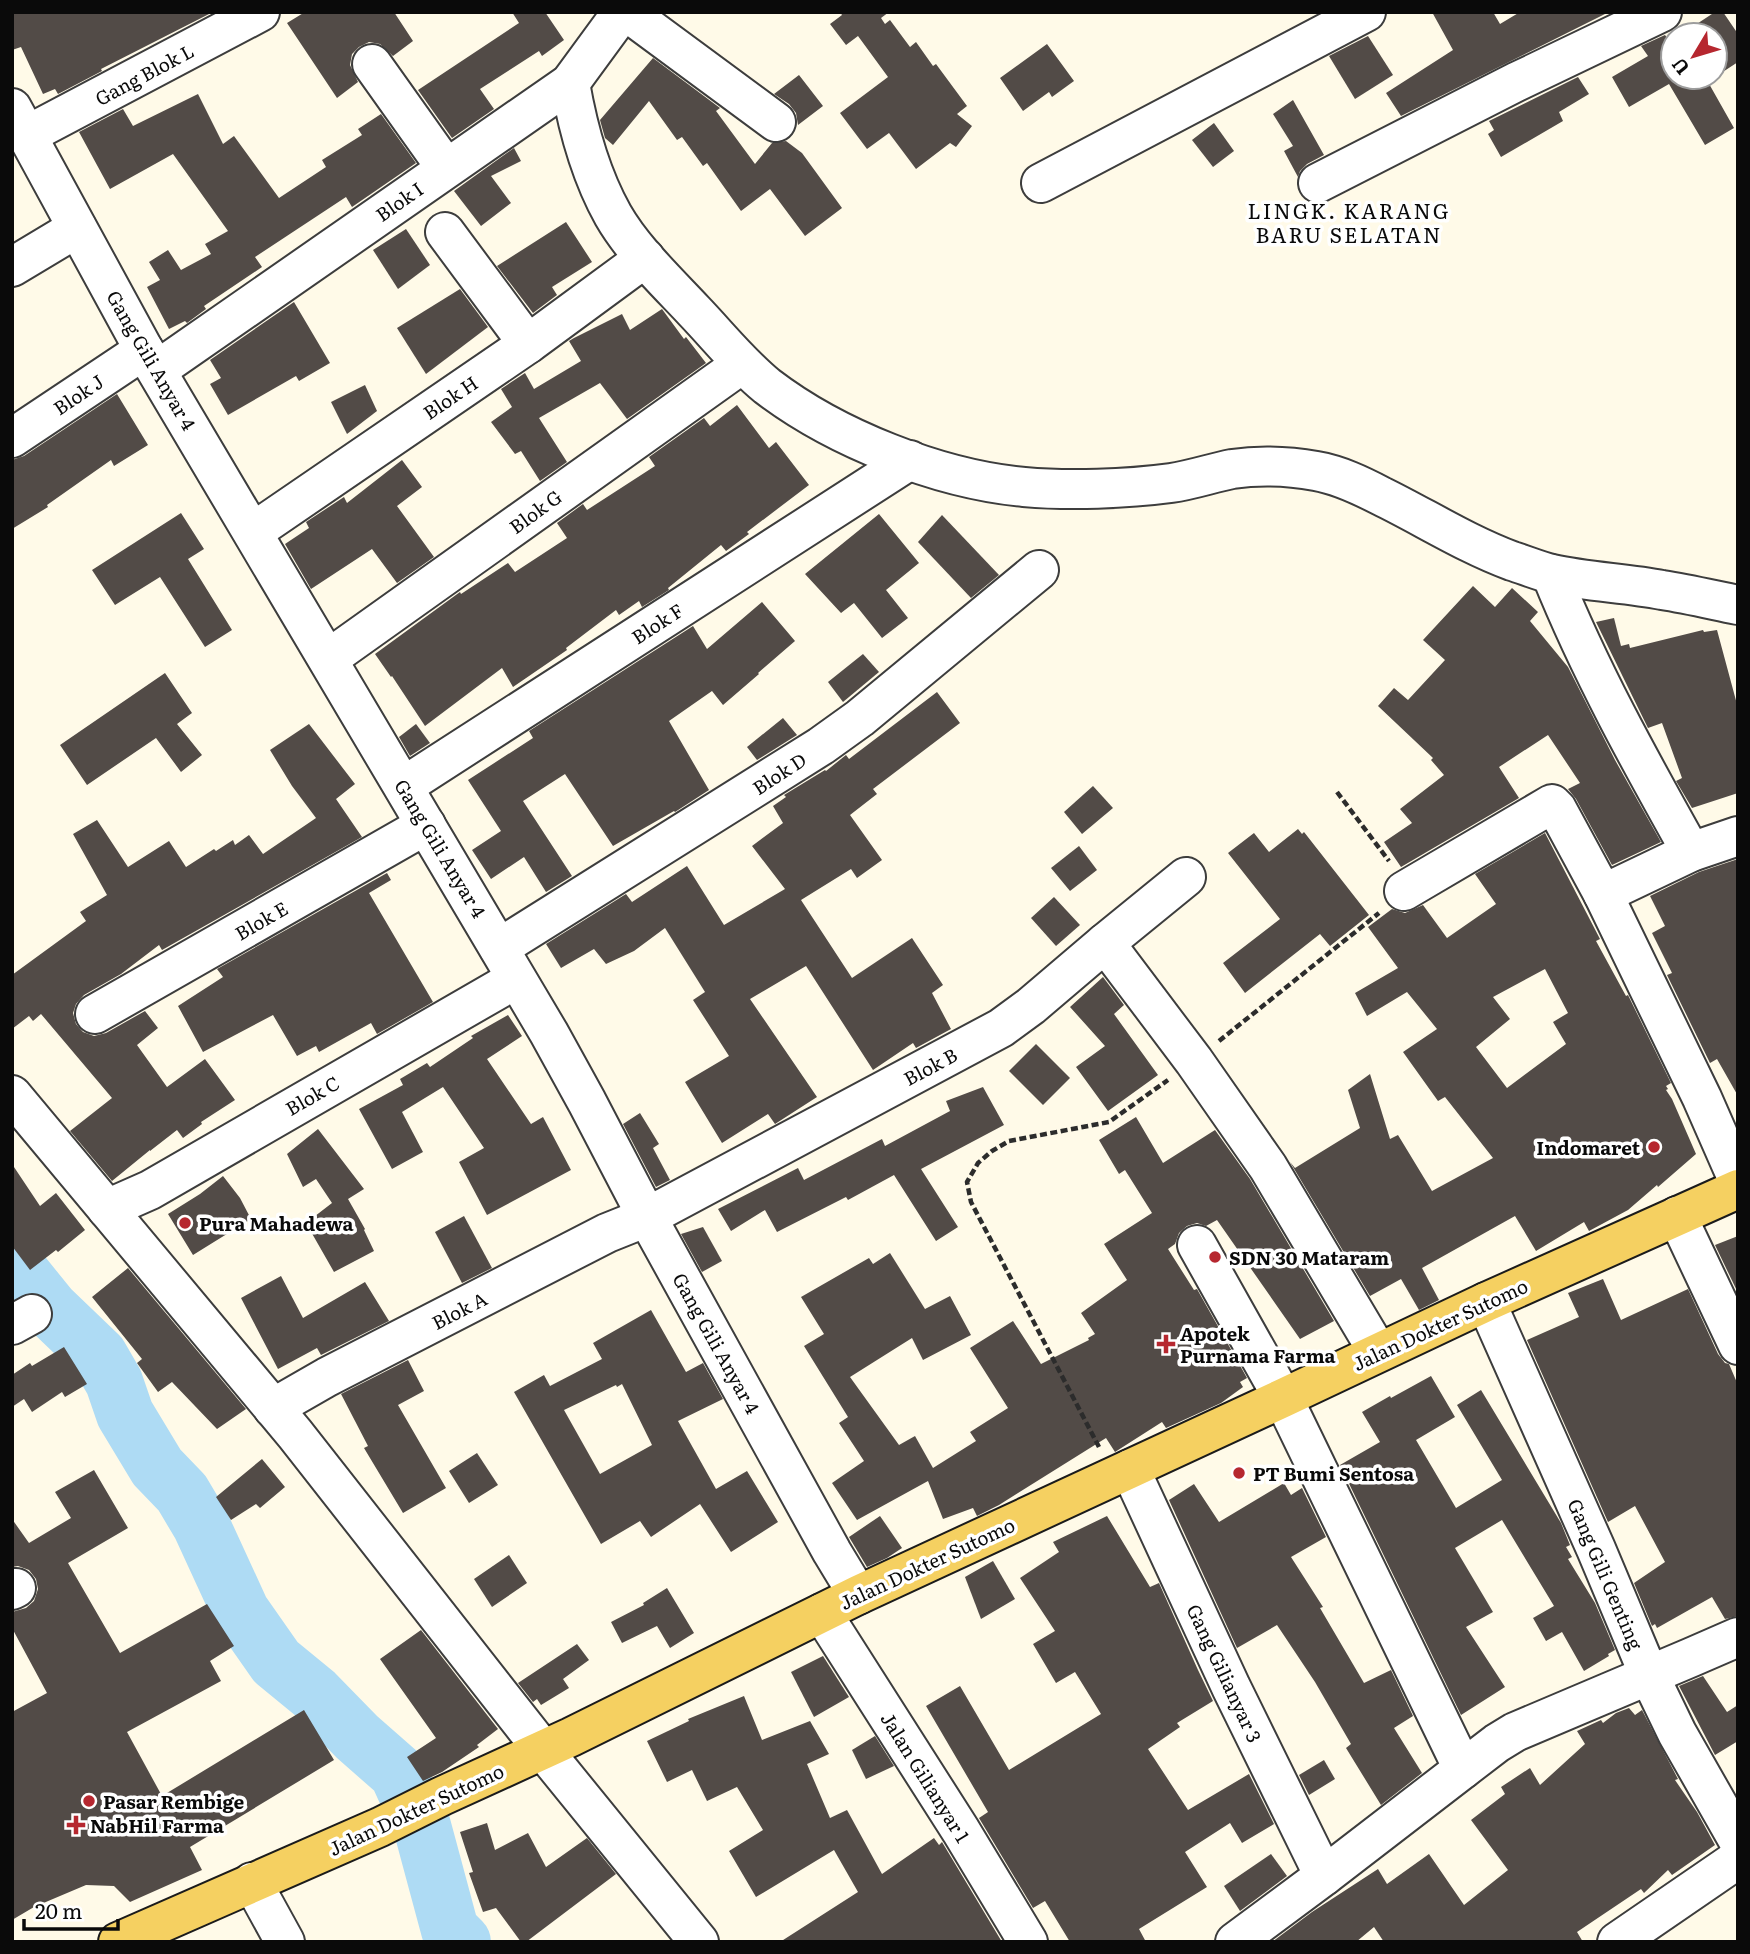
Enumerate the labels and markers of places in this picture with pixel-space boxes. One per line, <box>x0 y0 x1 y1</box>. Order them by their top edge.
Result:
place label: Indomaret <box>1536 1133 1641 1161</box>
marker: Indomaret <box>1646 1139 1662 1155</box>
place label: Pura Mahadewa <box>199 1209 354 1237</box>
marker: Pura Mahadewa <box>177 1215 193 1231</box>
place label: SDN 30 Mataram <box>1229 1243 1389 1271</box>
marker: SDN 30 Mataram <box>1207 1249 1223 1265</box>
place label: Apotek Purnama Farma <box>1180 1319 1336 1369</box>
marker: Apotek Purnama Farma <box>1158 1336 1174 1352</box>
place label: PT Bumi Sentosa <box>1253 1459 1414 1487</box>
marker: PT Bumi Sentosa <box>1231 1465 1247 1481</box>
place label: Pasar Rembige <box>103 1787 245 1815</box>
marker: Pasar Rembige <box>81 1793 97 1809</box>
place label: NabHil Farma <box>90 1811 224 1839</box>
marker: NabHil Farma <box>68 1817 84 1833</box>

